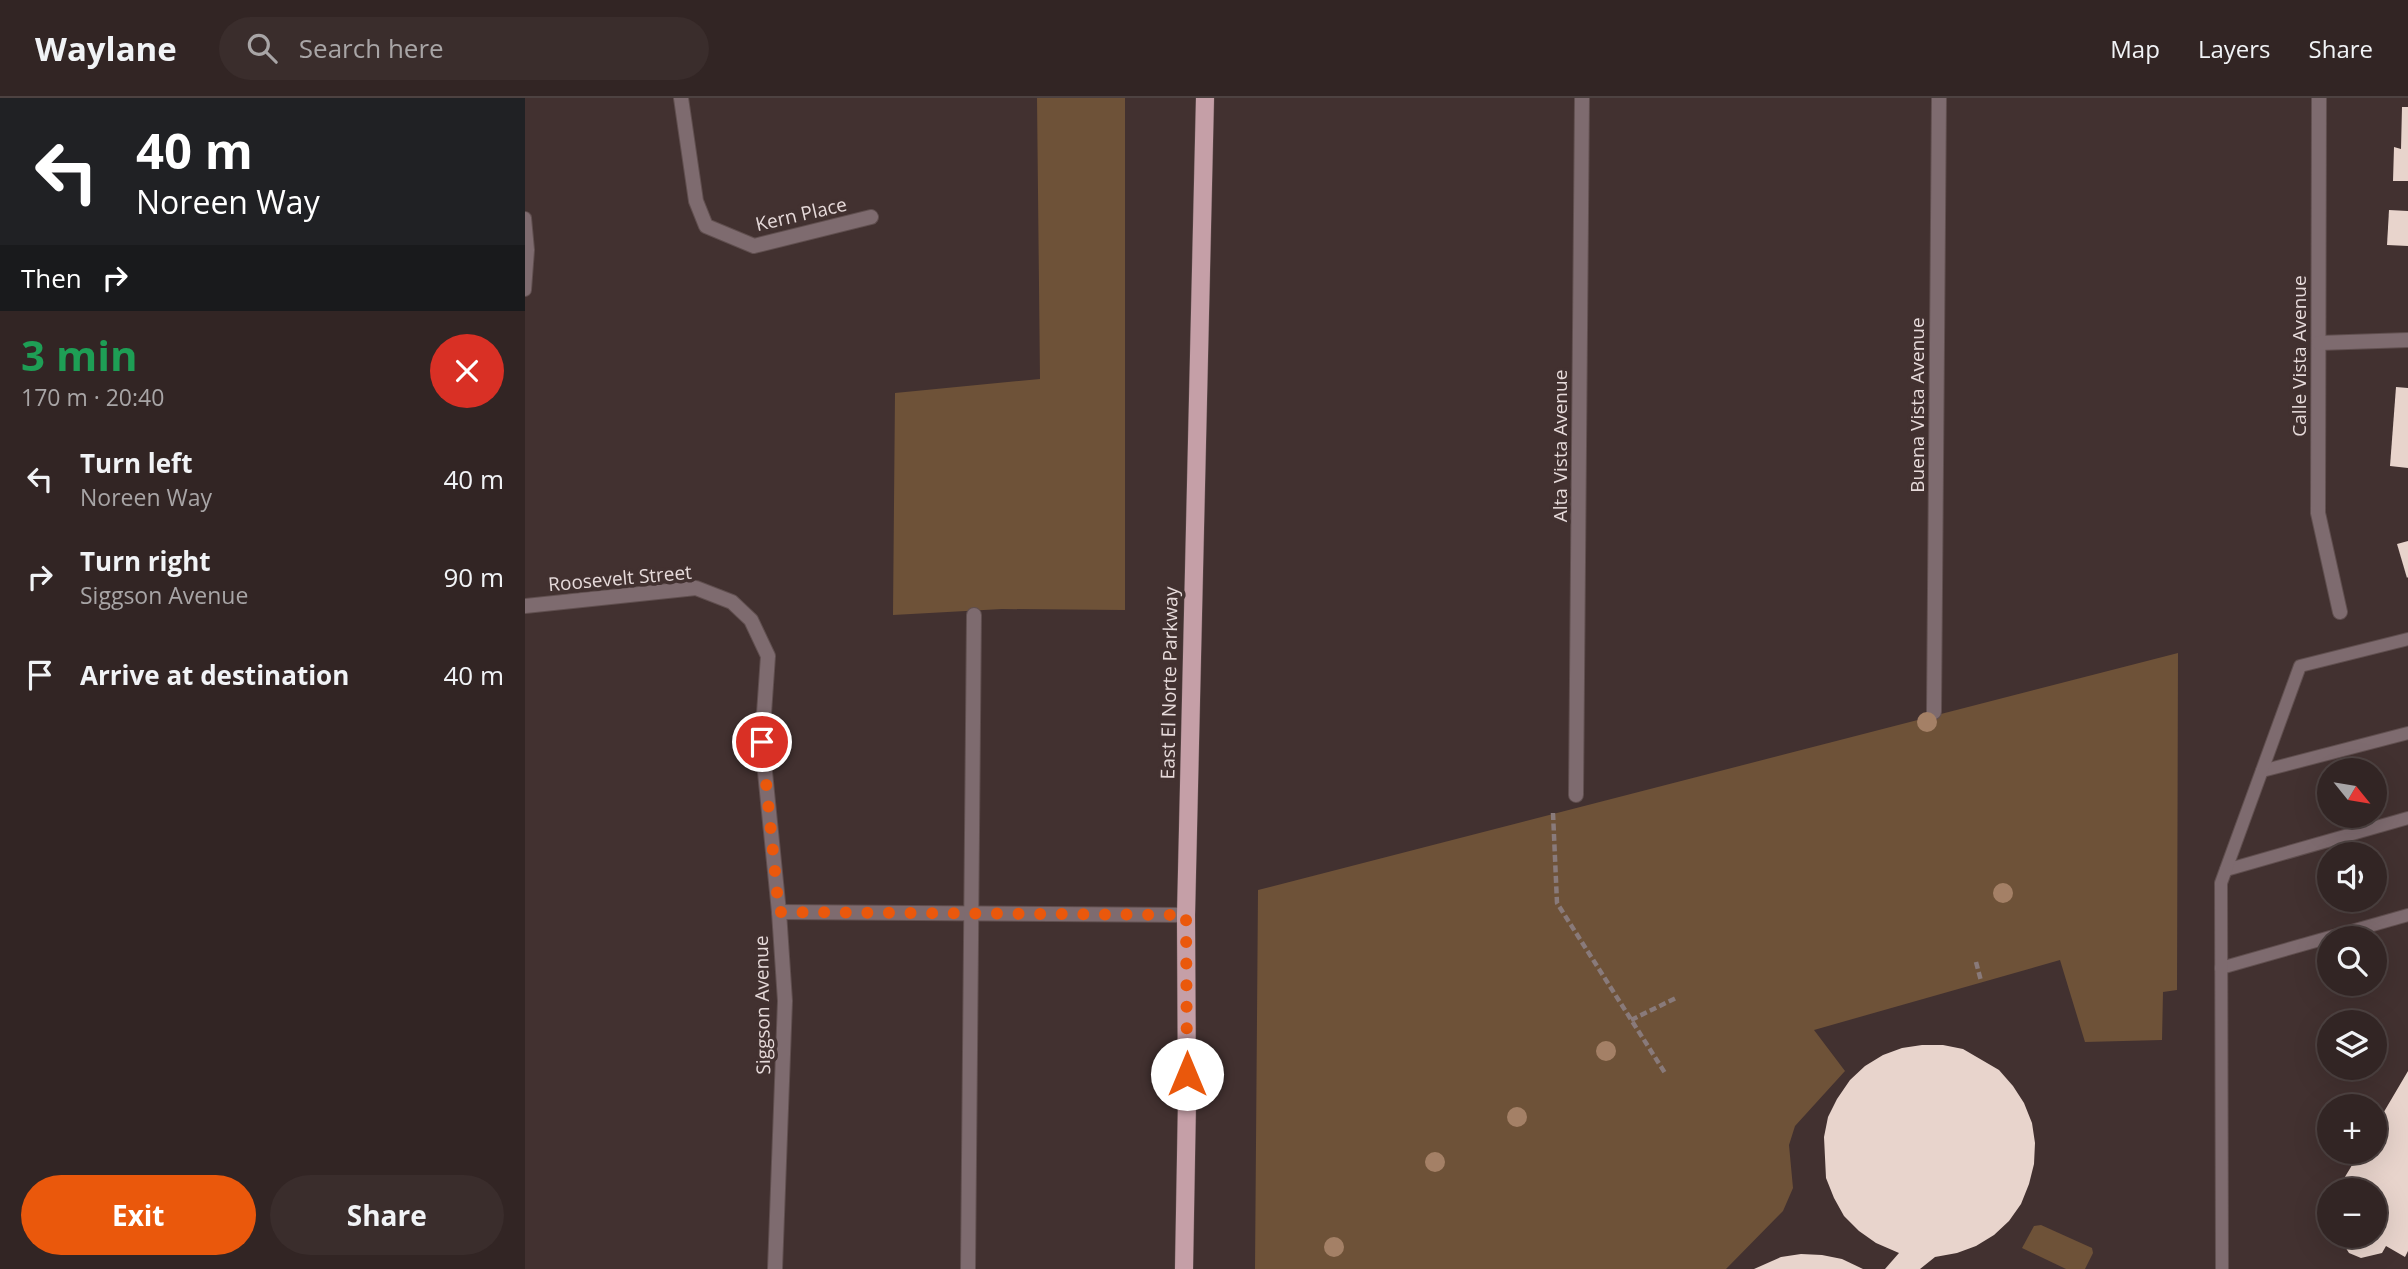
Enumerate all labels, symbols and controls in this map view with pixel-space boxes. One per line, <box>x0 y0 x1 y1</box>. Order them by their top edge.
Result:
search box <box>219 17 709 80</box>
text: Waylane <box>35 26 177 71</box>
icon: search <box>243 29 281 67</box>
text: Search here <box>299 30 444 66</box>
text: Map <box>2110 32 2160 65</box>
text: Layers <box>2198 32 2271 65</box>
text: Share <box>2309 32 2373 65</box>
text: 40 m <box>136 117 253 183</box>
icon: left <box>21 126 112 217</box>
text: Noreen Way <box>136 180 320 223</box>
street label: Kern Place <box>753 191 849 237</box>
icon: right <box>96 259 134 297</box>
text: Then <box>21 260 82 296</box>
street label: Calle Vista Avenue <box>2286 275 2312 437</box>
street label: Buena Vista Avenue <box>1904 317 1930 493</box>
text: 3 min <box>21 326 138 383</box>
button: close <box>430 334 504 408</box>
street label: Alta Vista Avenue <box>1547 370 1573 522</box>
text: 170 m · 20:40 <box>21 381 164 413</box>
text: Turn left <box>80 445 192 481</box>
icon: left <box>21 460 59 498</box>
text: 40 m <box>443 461 504 497</box>
text: Noreen Way <box>80 481 212 513</box>
text: Turn right <box>80 543 211 579</box>
icon: right <box>21 558 59 596</box>
text: 90 m <box>443 559 504 595</box>
street label: Roosevelt Street <box>547 559 693 597</box>
text: Siggson Avenue <box>80 579 248 611</box>
street label: East El Norte Parkway <box>1154 586 1184 780</box>
icon: arrive <box>21 656 59 694</box>
text: Arrive at destination <box>80 657 349 693</box>
text: 40 m <box>443 657 504 693</box>
pin <box>732 712 792 772</box>
icon: arrive <box>743 723 781 761</box>
north arrow <box>2317 758 2387 828</box>
map controls <box>2317 758 2387 1248</box>
button: sound <box>2317 842 2387 912</box>
button: search <box>2317 926 2387 996</box>
street label: Siggson Avenue <box>748 935 776 1075</box>
button: layers <box>2317 1010 2387 1080</box>
position arrow <box>1150 1037 1224 1111</box>
button: + <box>2317 1094 2387 1164</box>
button: Exit <box>21 1175 256 1255</box>
button: Share <box>270 1175 504 1255</box>
button: − <box>2317 1178 2387 1248</box>

